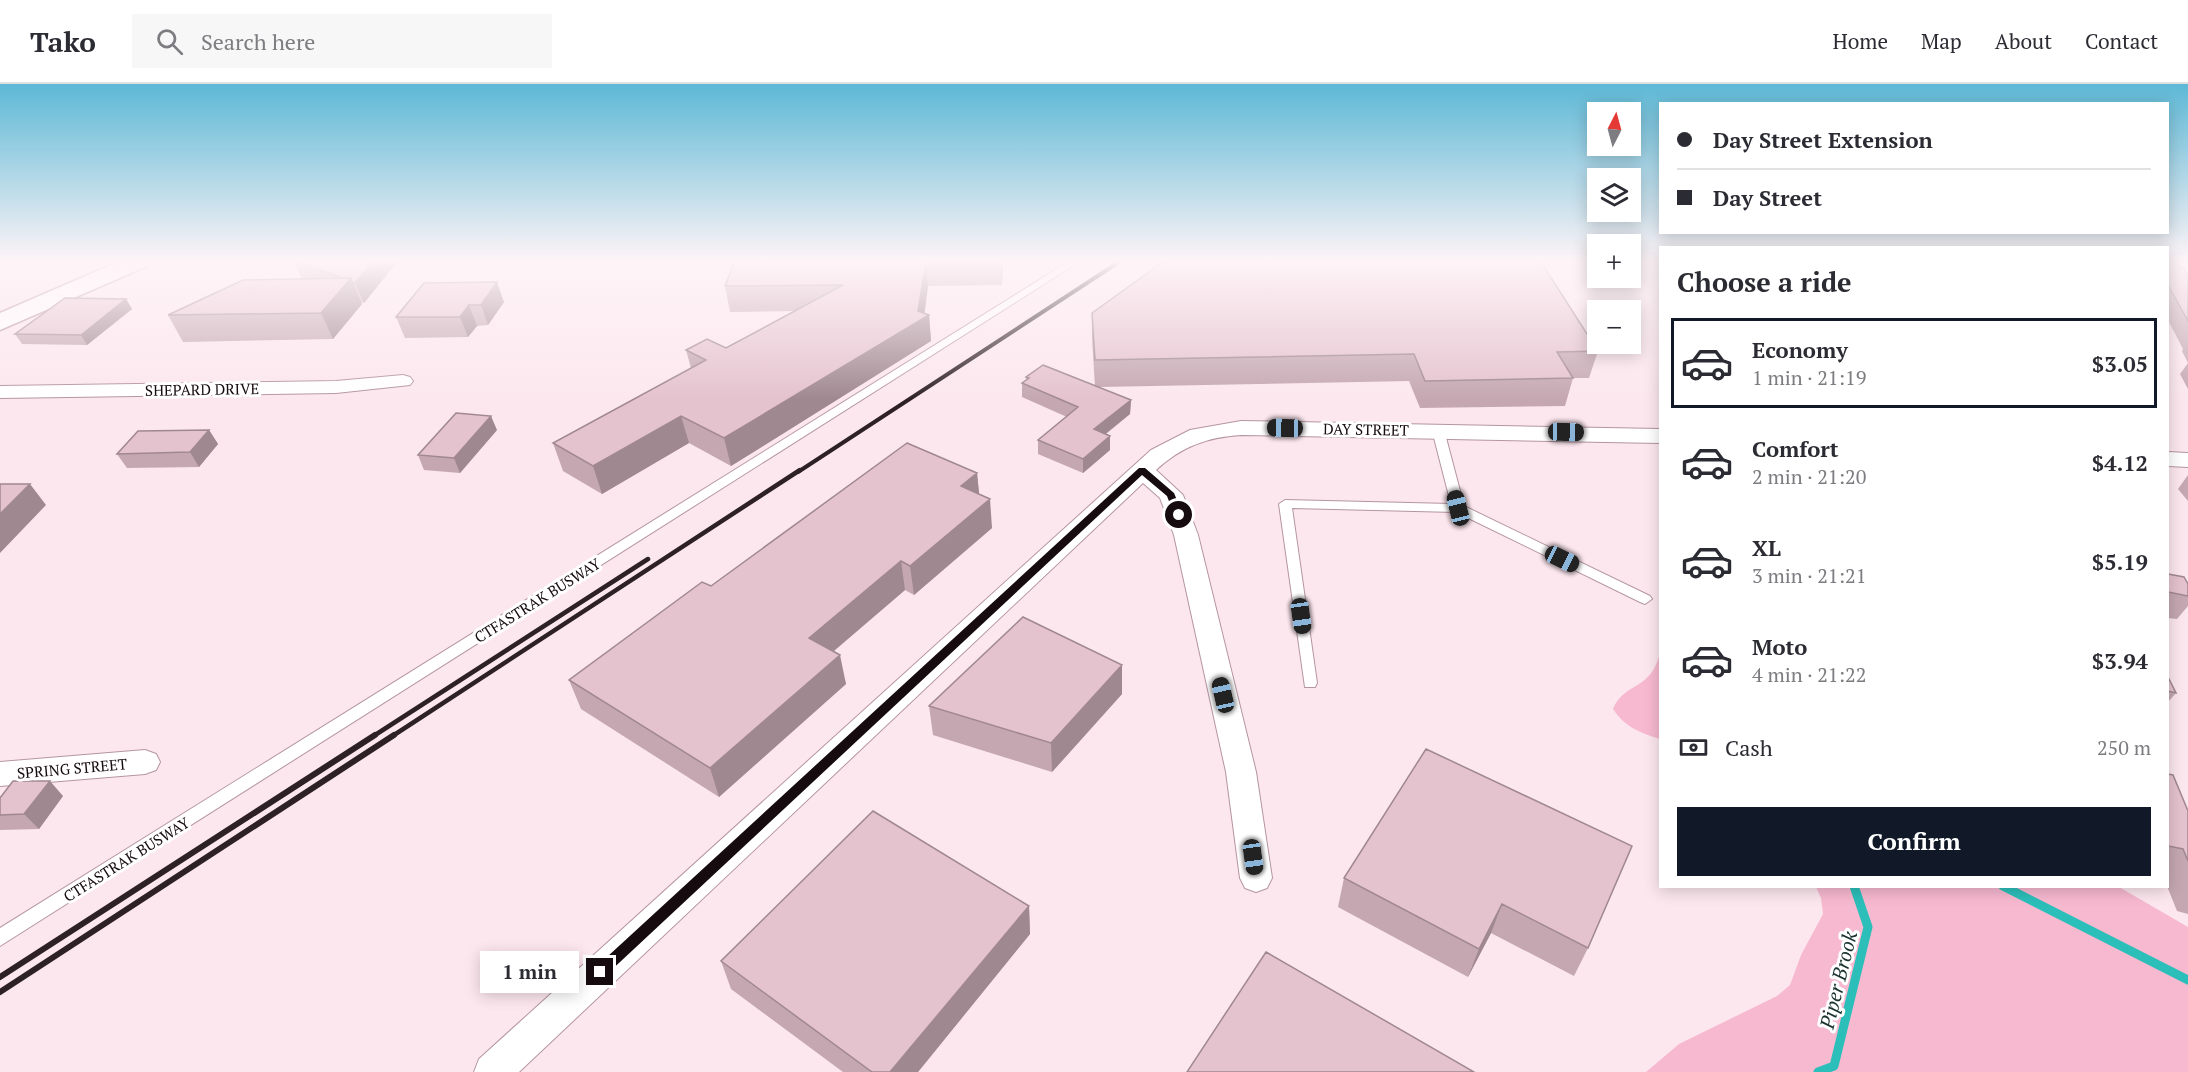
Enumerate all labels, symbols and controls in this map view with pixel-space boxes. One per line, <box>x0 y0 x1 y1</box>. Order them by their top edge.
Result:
search box <box>132 14 552 68</box>
text: Tako <box>30 23 96 60</box>
icon: search <box>153 25 186 58</box>
text: Search here <box>201 27 315 56</box>
text: Home <box>1832 27 1888 55</box>
text: Map <box>1921 27 1962 55</box>
text: About <box>1995 27 2052 55</box>
text: Contact <box>2085 27 2158 55</box>
north arrow <box>1587 102 1641 156</box>
map controls <box>1587 102 1641 354</box>
text: Day Street Extension <box>1713 125 1933 154</box>
button: layers <box>1587 168 1641 222</box>
text: Day Street <box>1713 183 1822 212</box>
button: + <box>1587 234 1641 288</box>
text: Choose a ride <box>1677 264 1852 300</box>
button: − <box>1587 300 1641 354</box>
text: Economy <box>1752 335 1848 364</box>
icon: car <box>1680 336 1734 390</box>
text: $3.05 <box>2092 349 2148 378</box>
text: 1 min · 21:19 <box>1752 364 1866 391</box>
street label: SHEPARD DRIVE <box>145 378 259 400</box>
street label: DAY STREET <box>1323 418 1409 440</box>
car <box>1267 419 1303 437</box>
car <box>1548 423 1584 441</box>
text: Comfort <box>1752 434 1838 463</box>
icon: car <box>1680 435 1734 489</box>
text: $4.12 <box>2092 448 2148 477</box>
text: 2 min · 21:20 <box>1752 463 1866 490</box>
car <box>1445 488 1471 528</box>
route start <box>1165 501 1192 528</box>
text: XL <box>1752 533 1781 562</box>
icon: car <box>1680 534 1734 588</box>
car <box>1542 543 1582 575</box>
text: $5.19 <box>2092 547 2148 576</box>
street label: CTFASTRAK BUSWAY <box>470 553 604 647</box>
text: 3 min · 21:21 <box>1752 562 1866 589</box>
car <box>1290 597 1312 635</box>
text: Moto <box>1752 632 1807 661</box>
icon: car <box>1680 633 1734 687</box>
text: $3.94 <box>2092 646 2148 675</box>
text: 4 min · 21:22 <box>1752 661 1866 688</box>
car <box>1210 675 1236 715</box>
icon: cash <box>1677 731 1710 764</box>
text: Cash <box>1725 733 1773 762</box>
text: 250 m <box>2097 734 2151 761</box>
street label: SPRING STREET <box>16 753 128 783</box>
button: Confirm <box>1677 807 2151 876</box>
street label: CTFASTRAK BUSWAY <box>59 812 193 906</box>
car <box>1242 838 1264 876</box>
water label: Piper Brook <box>1813 928 1863 1033</box>
callout: 1 min <box>480 951 579 993</box>
text: 1 min <box>502 958 557 985</box>
route end <box>586 958 613 985</box>

